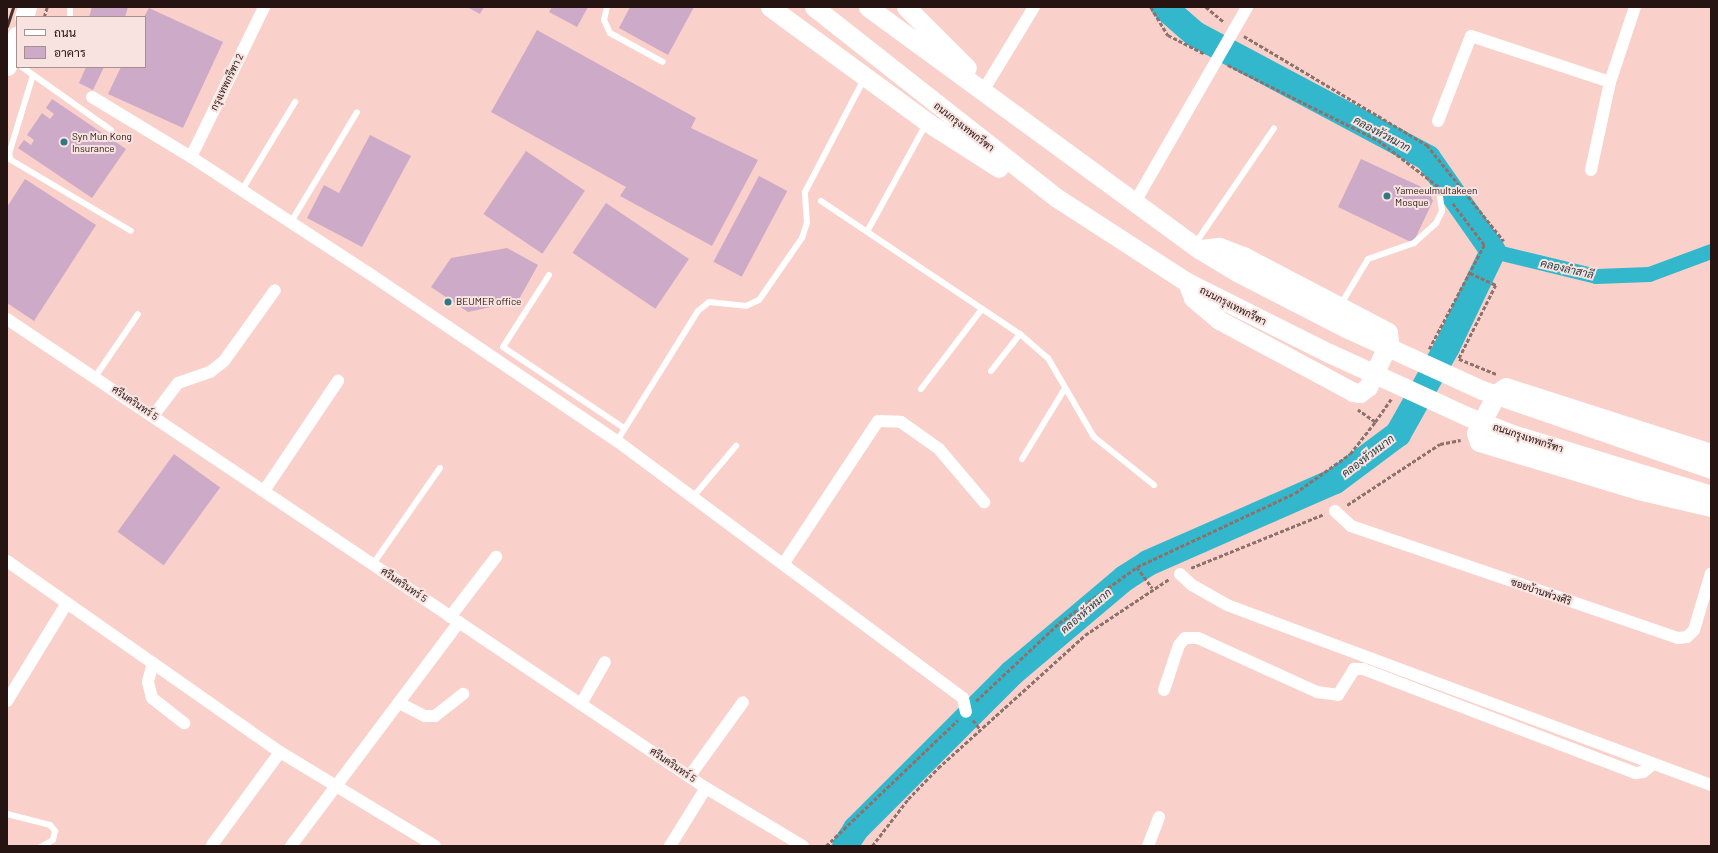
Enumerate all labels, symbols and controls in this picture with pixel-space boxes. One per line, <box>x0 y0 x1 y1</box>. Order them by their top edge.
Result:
legend <box>16 16 146 68</box>
text: ถนน <box>54 25 76 39</box>
text: อาคาร <box>54 45 86 59</box>
street label: กรุงเทพกรีฑา 2 <box>208 52 246 112</box>
street label: ถนนกรุงเทพกรีฑา <box>932 100 996 154</box>
water label: คลองหัวหมาก <box>1351 113 1413 155</box>
place label: Syn Mun Kong Insurance <box>72 130 132 154</box>
marker: Syn Mun Kong Insurance <box>59 137 69 147</box>
place label: Yameeulmultakeen Mosque <box>1395 184 1477 208</box>
marker: Yameeulmultakeen Mosque <box>1382 191 1392 201</box>
water label: คลองลำสาลี <box>1539 256 1595 282</box>
street label: ถนนกรุงเทพกรีฑา <box>1198 284 1268 328</box>
place label: BEUMER office <box>456 296 521 308</box>
marker: BEUMER office <box>443 297 453 307</box>
street label: ศรีนครินทร์ 5 <box>110 383 160 423</box>
street label: ถนนกรุงเทพกรีฑา <box>1491 421 1565 455</box>
water label: คลองหัวหมาก <box>1339 432 1397 480</box>
street label: ศรีนครินทร์ 5 <box>379 565 429 605</box>
street label: ซอยบ้านพ่วงศิริ <box>1509 576 1573 608</box>
water label: คลองหัวหมาก <box>1058 586 1114 636</box>
street label: ศรีนครินทร์ 5 <box>648 745 698 785</box>

